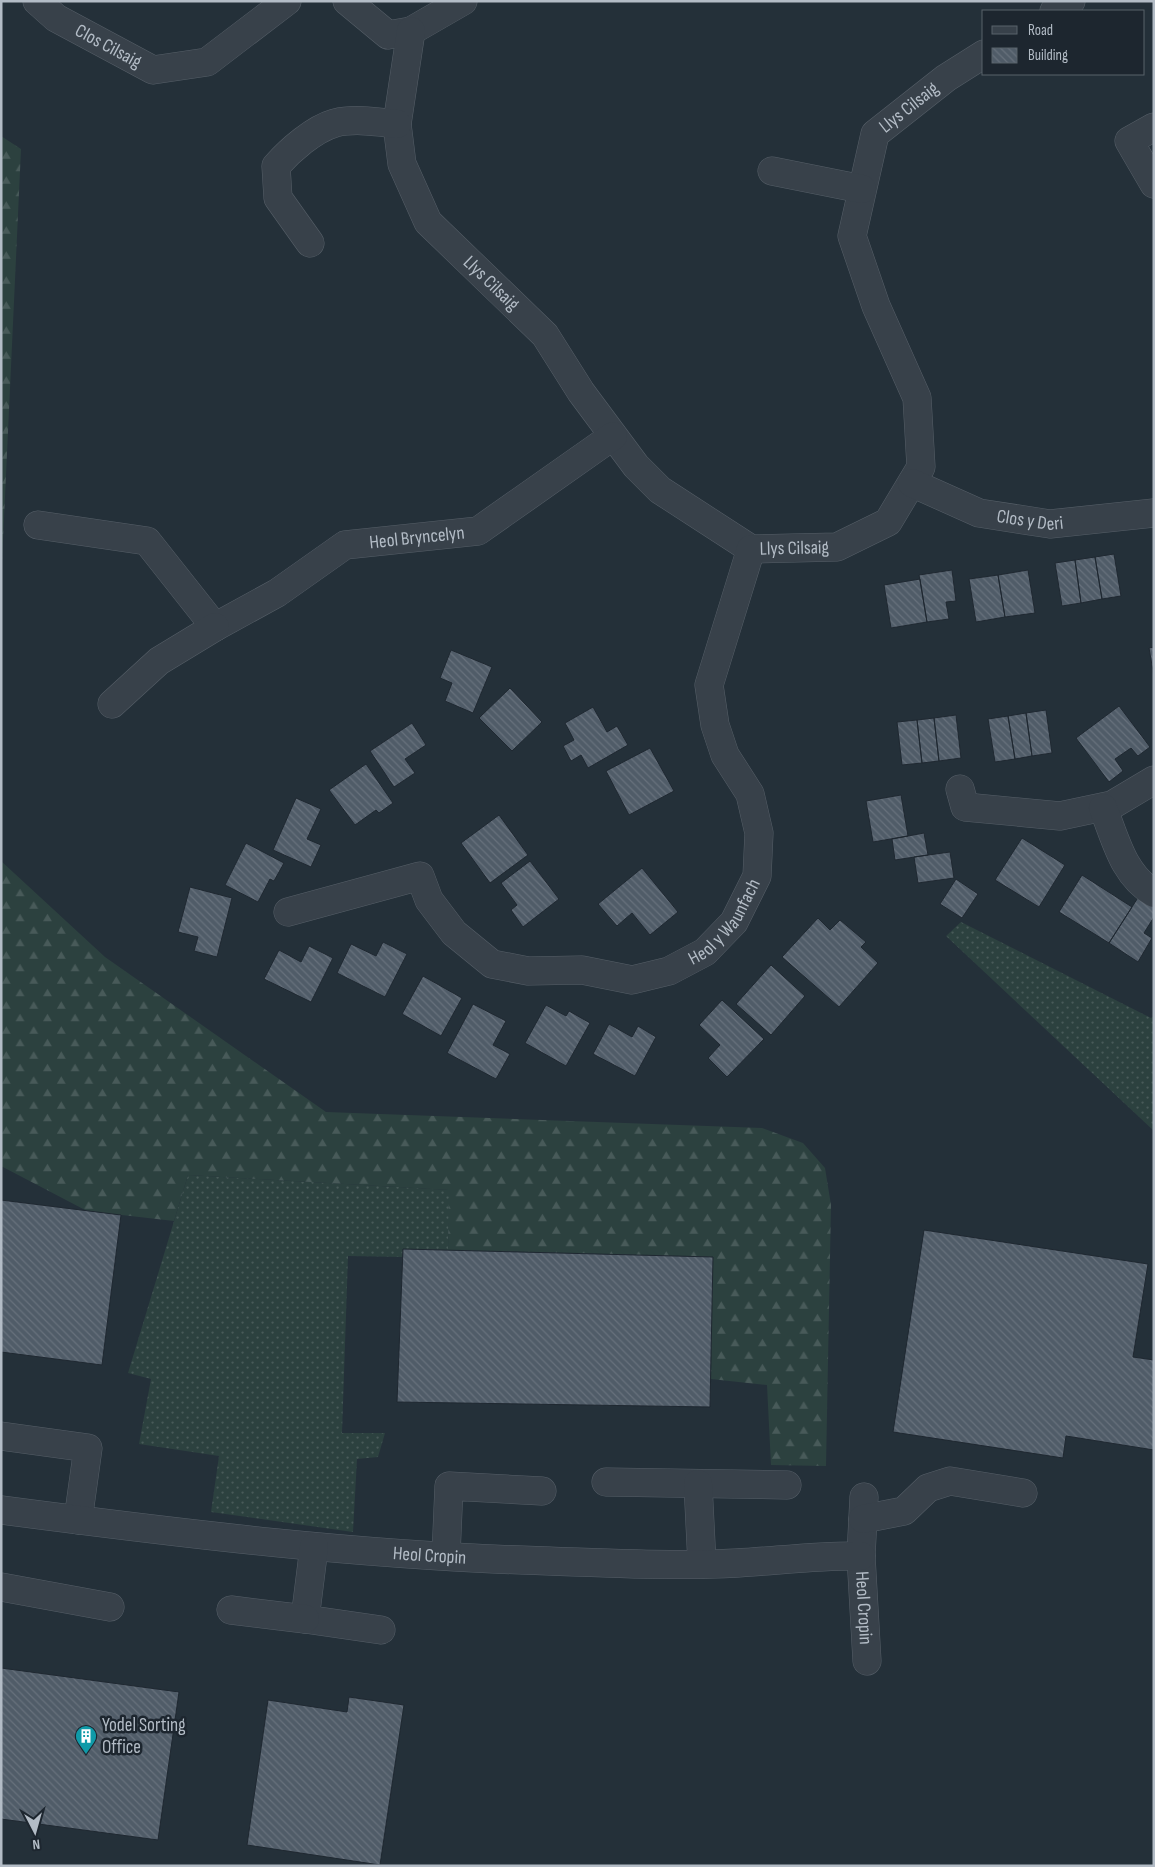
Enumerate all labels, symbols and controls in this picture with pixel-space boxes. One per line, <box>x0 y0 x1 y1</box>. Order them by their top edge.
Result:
legend <box>982 10 1145 75</box>
street label: Clos Cilsaig <box>71 19 146 73</box>
text: Road <box>1028 21 1053 40</box>
text: Building <box>1028 46 1068 65</box>
street label: Llys Cilsaig <box>874 77 943 138</box>
street label: Llys Cilsaig <box>458 251 525 316</box>
street label: Clos y Deri <box>995 504 1064 536</box>
street label: Heol Bryncelyn <box>368 521 466 554</box>
street label: Llys Cilsaig <box>759 536 830 560</box>
street label: Heol y Waunfach <box>684 875 765 970</box>
street label: Heol Cropin <box>392 1542 467 1569</box>
street label: Heol Cropin <box>850 1570 878 1645</box>
place label: Yodel Sorting Office <box>102 1714 186 1759</box>
building icon: Yodel Sorting Office <box>74 1724 98 1755</box>
north arrow <box>10 1807 60 1857</box>
text: N <box>32 1836 41 1853</box>

